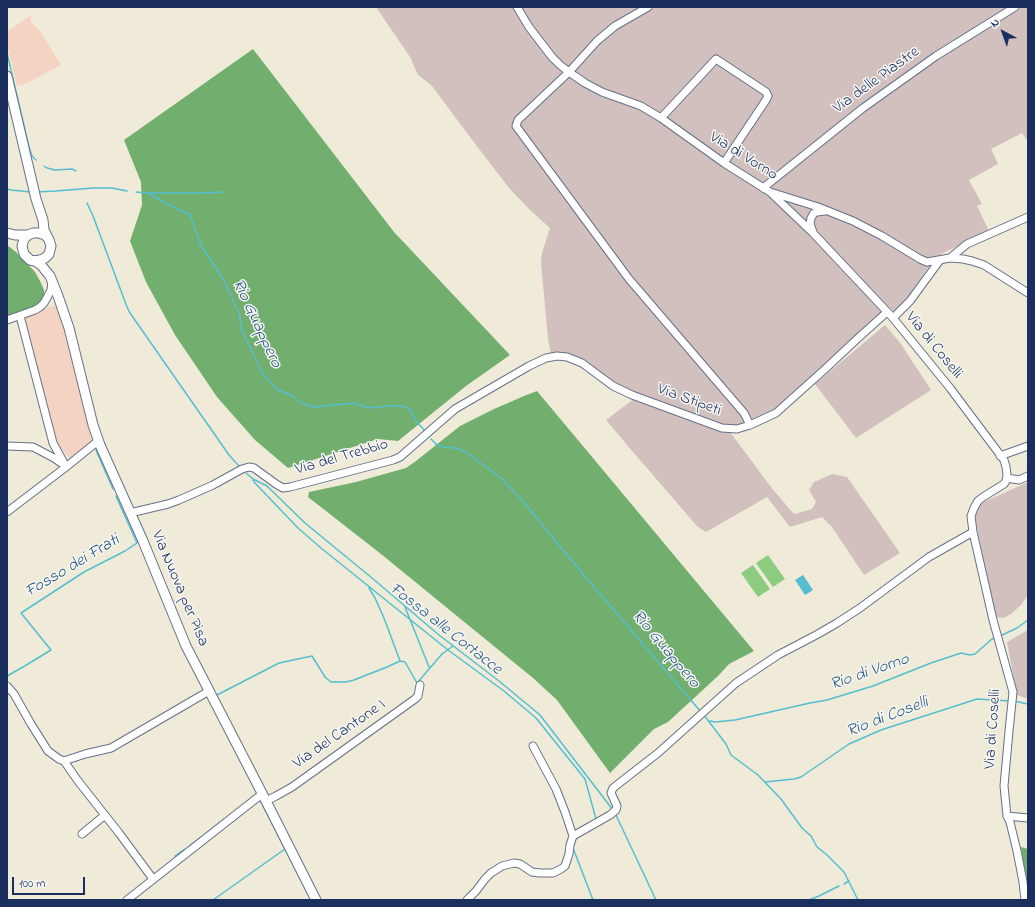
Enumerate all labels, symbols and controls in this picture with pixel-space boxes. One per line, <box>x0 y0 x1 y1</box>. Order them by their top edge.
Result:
north arrow <box>983 12 1023 52</box>
text: N <box>987 14 1003 31</box>
street label: Via delle Piastre <box>830 43 924 119</box>
street label: Via di Vorno <box>705 129 781 185</box>
water label: Rio Guappero <box>227 277 285 371</box>
street label: Via di Coselli <box>900 309 966 383</box>
street label: Via Stipeti <box>654 381 724 421</box>
street label: Via del Trebbio <box>293 436 391 480</box>
street label: Via Nuova per Pisa <box>146 528 212 650</box>
water label: Fosso dei Frati <box>22 531 124 603</box>
water label: Fossa alle Cortacce <box>385 580 505 680</box>
water label: Rio Guappero <box>627 607 703 693</box>
water label: Rio di Vorno <box>828 650 912 696</box>
street label: Via di Coselli <box>982 688 1006 770</box>
water label: Rio di Coselli <box>844 693 932 743</box>
street label: Via del Cantone I <box>290 696 390 774</box>
scale bar <box>14 869 87 895</box>
text: 100 m <box>19 875 46 893</box>

